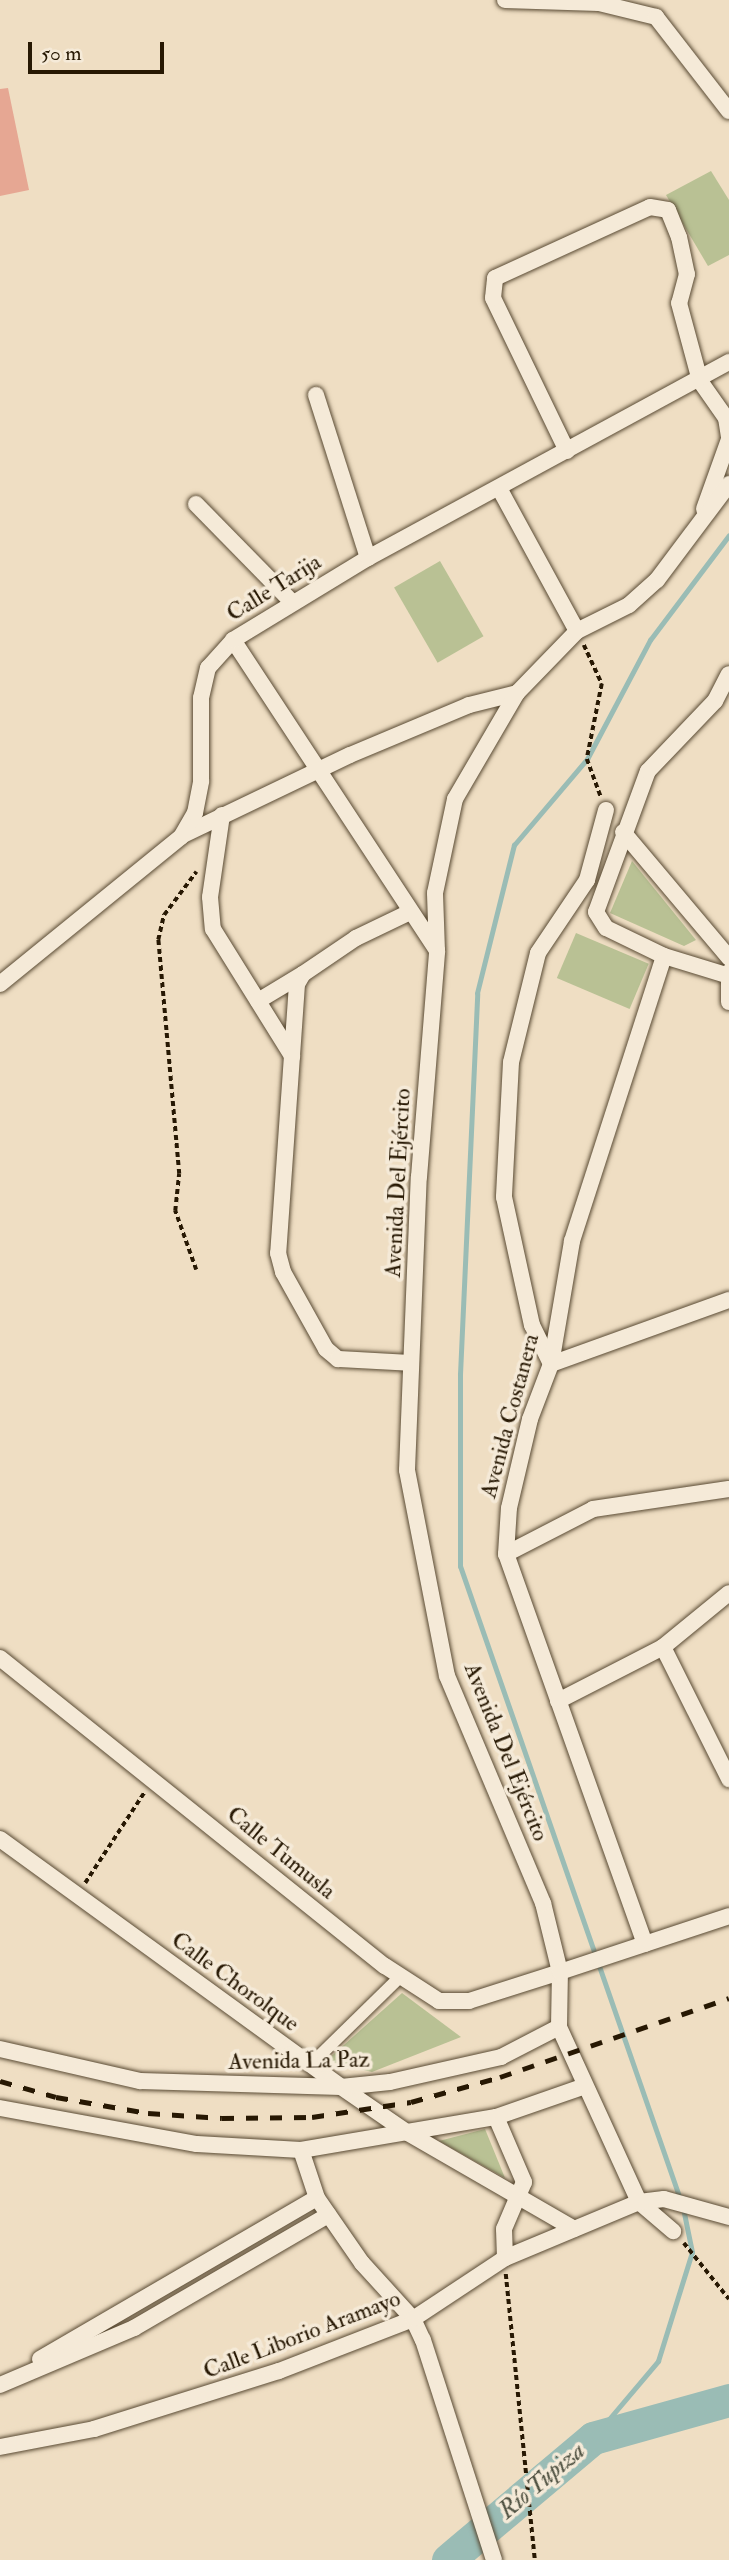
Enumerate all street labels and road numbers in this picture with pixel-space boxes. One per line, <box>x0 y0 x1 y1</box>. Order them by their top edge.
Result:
street label: Calle Tarija <box>222 548 326 628</box>
street label: Avenida Del Ejército <box>379 1088 417 1278</box>
street label: Avenida Costanera <box>475 1331 545 1501</box>
street label: Avenida Del Ejército <box>458 1659 554 1845</box>
street label: Calle Tumusla <box>221 1801 341 1905</box>
street label: Calle Chorolque <box>166 1926 304 2038</box>
street label: Avenida La Paz <box>228 2046 370 2076</box>
street label: Calle Liborio Aramayo <box>200 2285 404 2385</box>

